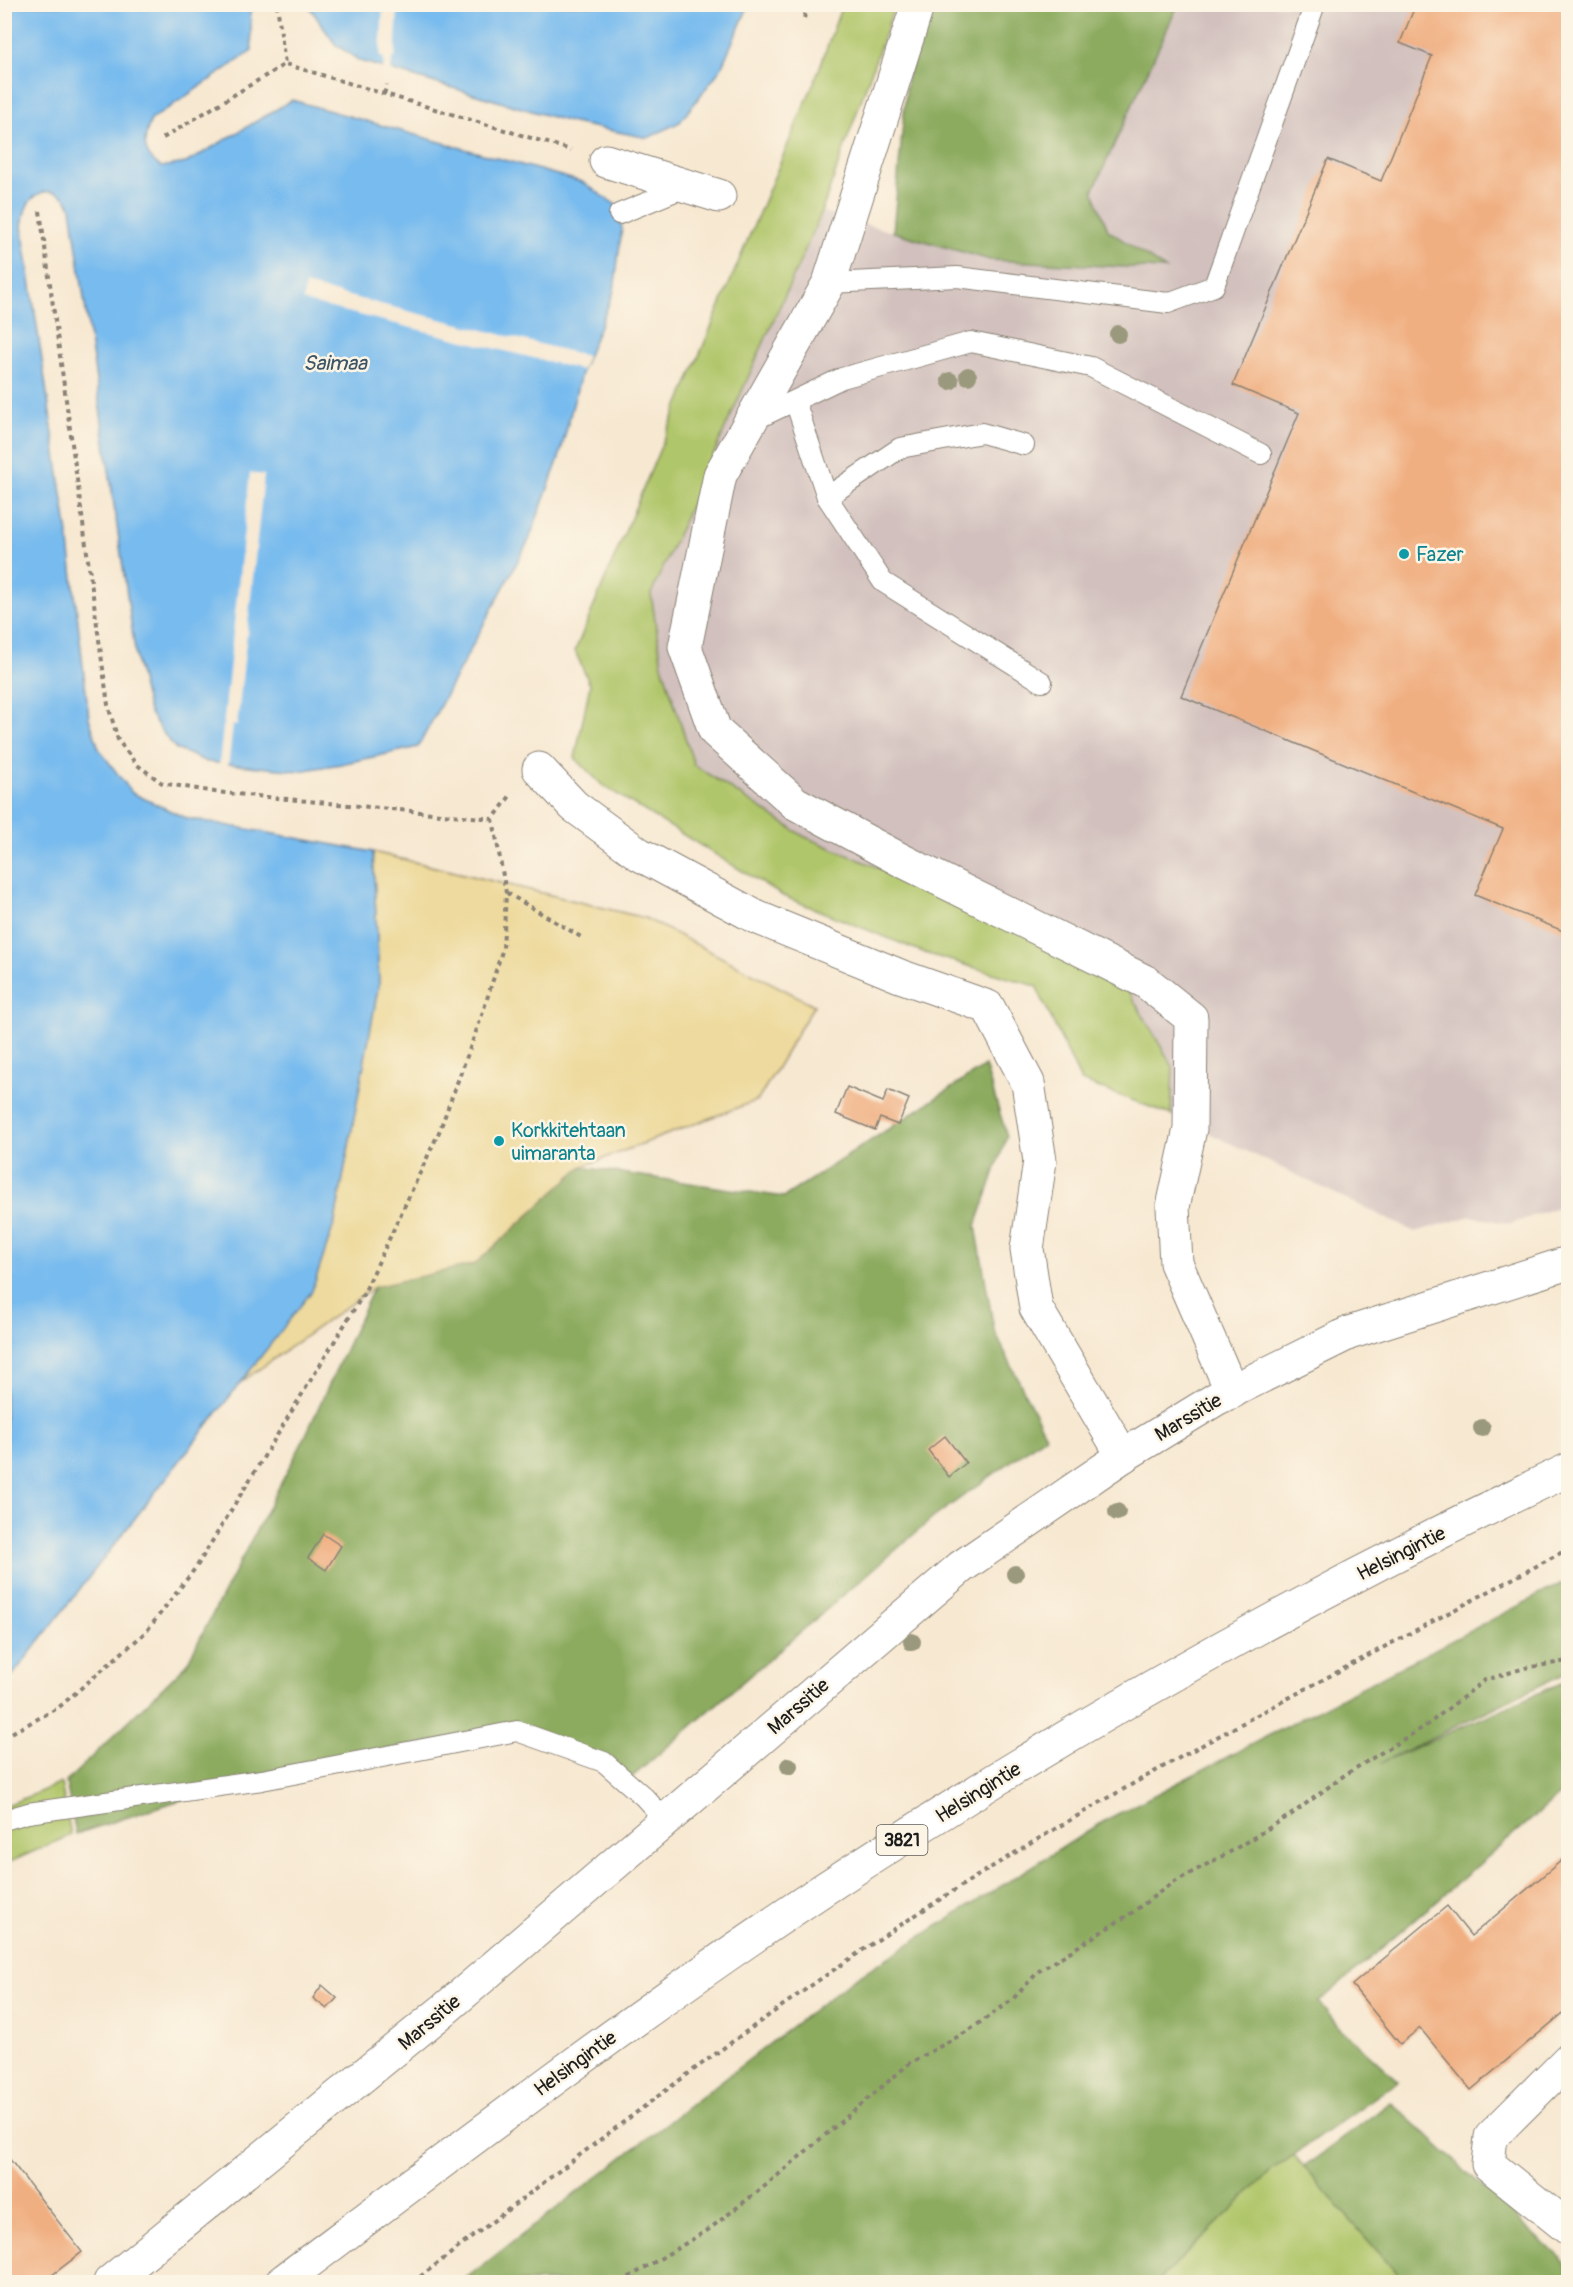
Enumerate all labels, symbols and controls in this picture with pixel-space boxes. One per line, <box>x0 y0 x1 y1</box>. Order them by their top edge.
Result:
water label: Saimaa <box>303 350 368 377</box>
place label: Fazer <box>1416 542 1464 567</box>
marker: Fazer <box>1397 547 1411 561</box>
place label: Korkkitehtaan uimaranta <box>511 1118 626 1166</box>
marker: Korkkitehtaan uimaranta <box>492 1134 506 1148</box>
street label: Marssitie <box>1150 1388 1226 1447</box>
street label: Helsingintie <box>1353 1520 1450 1586</box>
street label: Marssitie <box>762 1673 834 1740</box>
street label: Helsingintie <box>931 1756 1026 1828</box>
road number: 3821 <box>876 1825 928 1855</box>
street label: Marssitie <box>393 1989 466 2056</box>
street label: Helsingintie <box>529 2025 622 2102</box>

